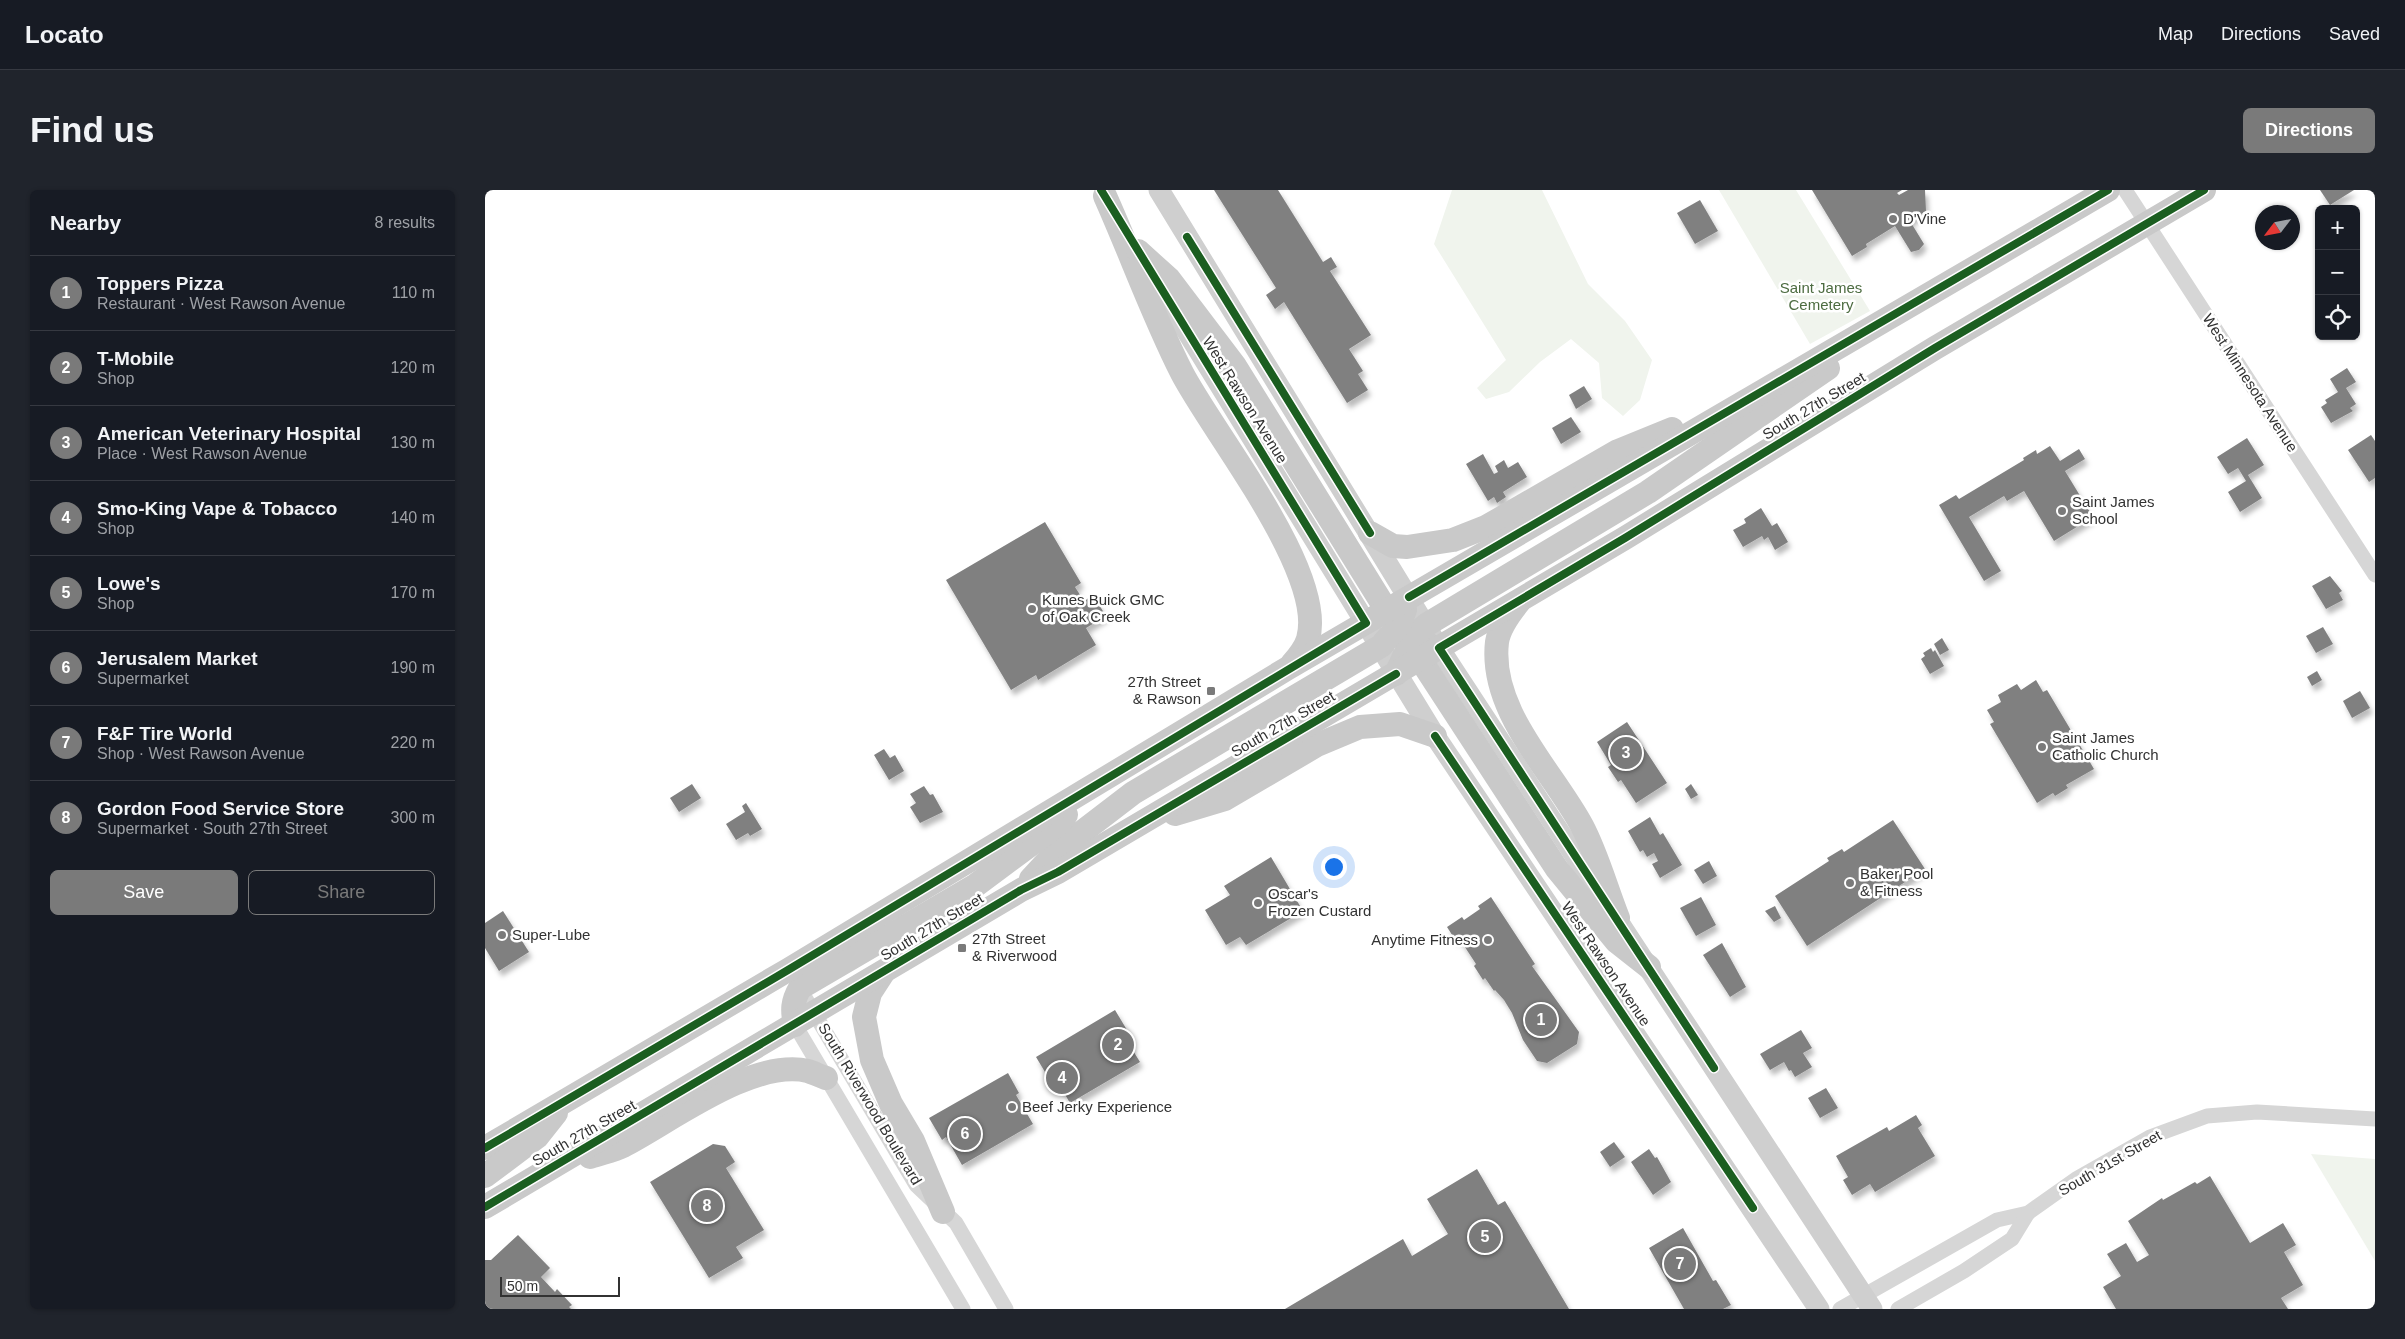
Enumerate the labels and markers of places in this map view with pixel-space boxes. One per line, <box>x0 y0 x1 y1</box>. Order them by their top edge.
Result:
place label: D'Vine <box>1903 210 1946 227</box>
marker: D'Vine <box>1887 213 1899 225</box>
place label: Saint James School <box>2072 493 2155 527</box>
marker: Saint James School <box>2056 505 2068 517</box>
place label: Kunes Buick GMC of Oak Creek <box>1042 591 1165 625</box>
marker: Kunes Buick GMC of Oak Creek <box>1026 603 1038 615</box>
place label: 27th Street & Rawson <box>1128 673 1202 707</box>
marker: 27th Street & Rawson <box>1205 685 1217 697</box>
place label: Saint James Catholic Church <box>2052 729 2159 763</box>
pin: 3 <box>1610 734 1642 772</box>
marker: Saint James Catholic Church <box>2036 741 2048 753</box>
place label: Baker Pool & Fitness <box>1860 865 1933 899</box>
marker: Baker Pool & Fitness <box>1844 877 1856 889</box>
place label: Oscar's Frozen Custard <box>1268 885 1371 919</box>
marker: Oscar's Frozen Custard <box>1252 897 1264 909</box>
place label: Super-Lube <box>512 926 590 943</box>
marker: Super-Lube <box>496 929 508 941</box>
place label: 27th Street & Riverwood <box>972 930 1057 964</box>
place label: Anytime Fitness <box>1371 931 1478 948</box>
marker: Anytime Fitness <box>1482 934 1494 946</box>
marker: 27th Street & Riverwood <box>956 942 968 954</box>
pin: 1 <box>1525 1001 1557 1039</box>
pin: 2 <box>1102 1026 1134 1064</box>
pin: 4 <box>1046 1059 1078 1097</box>
place label: Beef Jerky Experience <box>1022 1098 1172 1115</box>
marker: Beef Jerky Experience <box>1006 1101 1018 1113</box>
pin: 6 <box>949 1115 981 1153</box>
pin: 8 <box>691 1187 723 1225</box>
pin: 5 <box>1469 1218 1501 1256</box>
pin: 7 <box>1664 1245 1696 1283</box>

